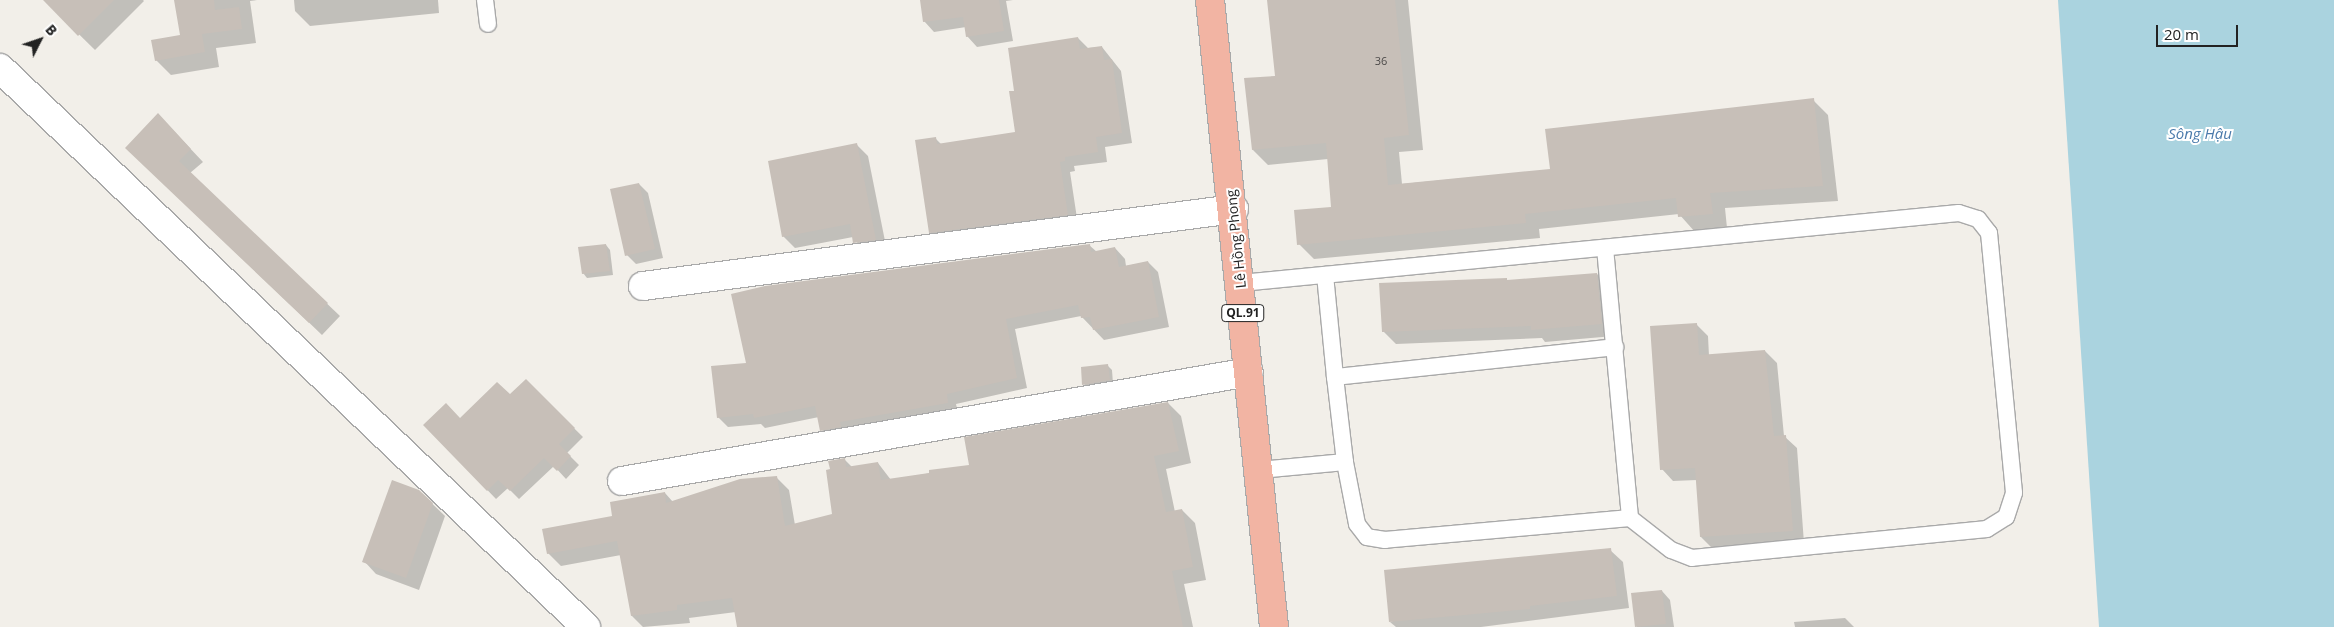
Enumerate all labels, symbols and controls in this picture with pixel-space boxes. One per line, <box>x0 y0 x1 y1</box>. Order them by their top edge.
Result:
north arrow <box>15 15 65 65</box>
scale bar <box>2159 15 2242 47</box>
text: B <box>41 20 62 40</box>
text: 20 m <box>2164 24 2199 44</box>
house number: 36 <box>1375 54 1387 68</box>
water label: Sông Hậu <box>2168 125 2232 143</box>
street label: Lê Hồng Phong <box>1222 189 1250 289</box>
road number: QL.91 <box>1220 304 1266 322</box>

